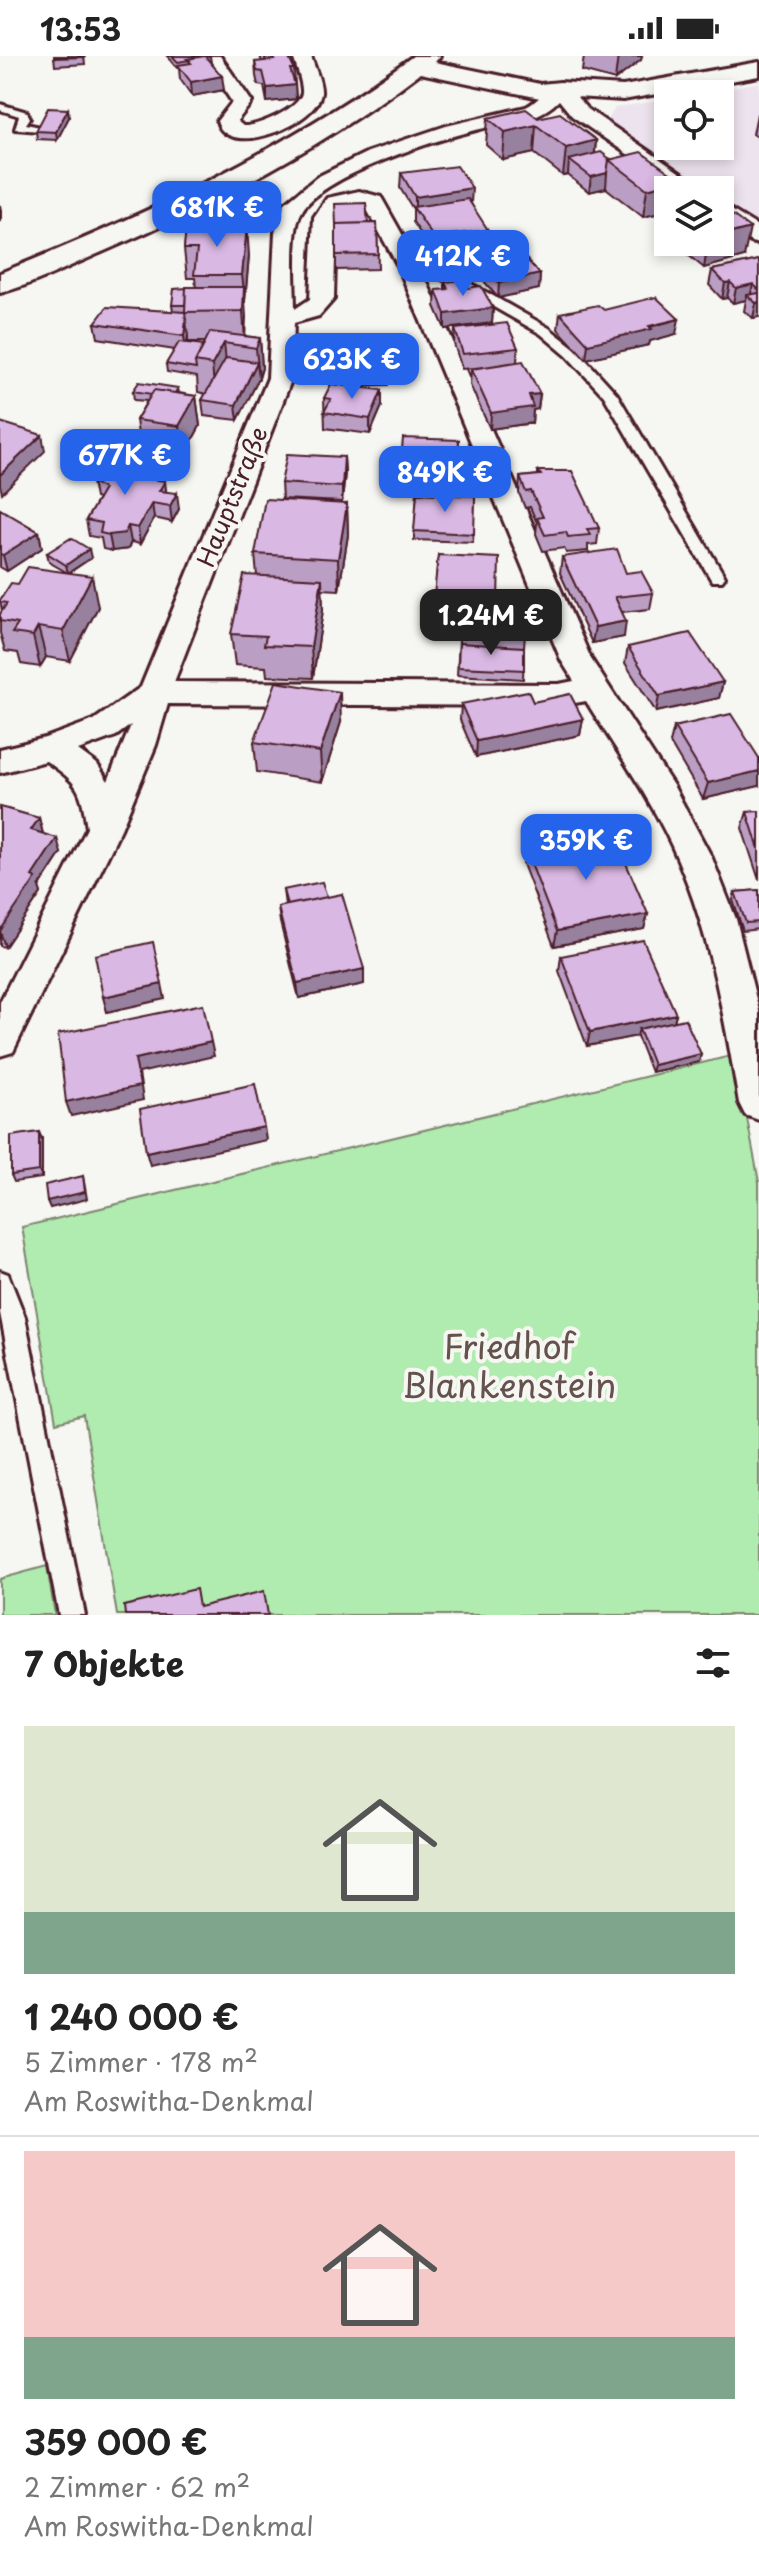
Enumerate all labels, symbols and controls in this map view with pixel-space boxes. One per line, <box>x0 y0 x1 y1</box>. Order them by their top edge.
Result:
text: 13:53 <box>40 6 121 51</box>
map controls <box>654 80 734 256</box>
button: locate <box>654 80 734 160</box>
button: layers <box>654 176 734 256</box>
pin: 681K € <box>152 181 282 249</box>
text: 681K € <box>170 187 264 226</box>
pin: 412K € <box>398 230 528 298</box>
text: 412K € <box>415 236 511 275</box>
pin: 623K € <box>287 333 417 401</box>
text: 623K € <box>303 339 401 378</box>
street label: Hauptstraße <box>187 421 276 572</box>
pin: 677K € <box>60 429 190 497</box>
text: 677K € <box>78 435 172 474</box>
pin: 849K € <box>380 446 510 514</box>
text: 849K € <box>397 452 493 491</box>
pin: 1.24M € <box>417 589 565 657</box>
text: 1.24M € <box>438 595 544 634</box>
pin: 359K € <box>521 814 651 882</box>
text: 359K € <box>539 820 633 859</box>
park label: Friedhof Blankenstein <box>402 1319 616 1410</box>
text: 7 Objekte <box>24 1637 184 1689</box>
icon: filters <box>691 1641 735 1685</box>
icon: home <box>308 1778 452 1922</box>
text: 1 240 000 € <box>24 1990 239 2042</box>
text: 5 Zimmer · 178 m² <box>24 2042 258 2081</box>
text: Am Roswitha-Denkmal <box>24 2081 314 2120</box>
icon: home <box>308 2203 452 2347</box>
text: 359 000 € <box>24 2415 208 2467</box>
text: 2 Zimmer · 62 m² <box>24 2467 250 2506</box>
text: Am Roswitha-Denkmal <box>24 2506 314 2545</box>

